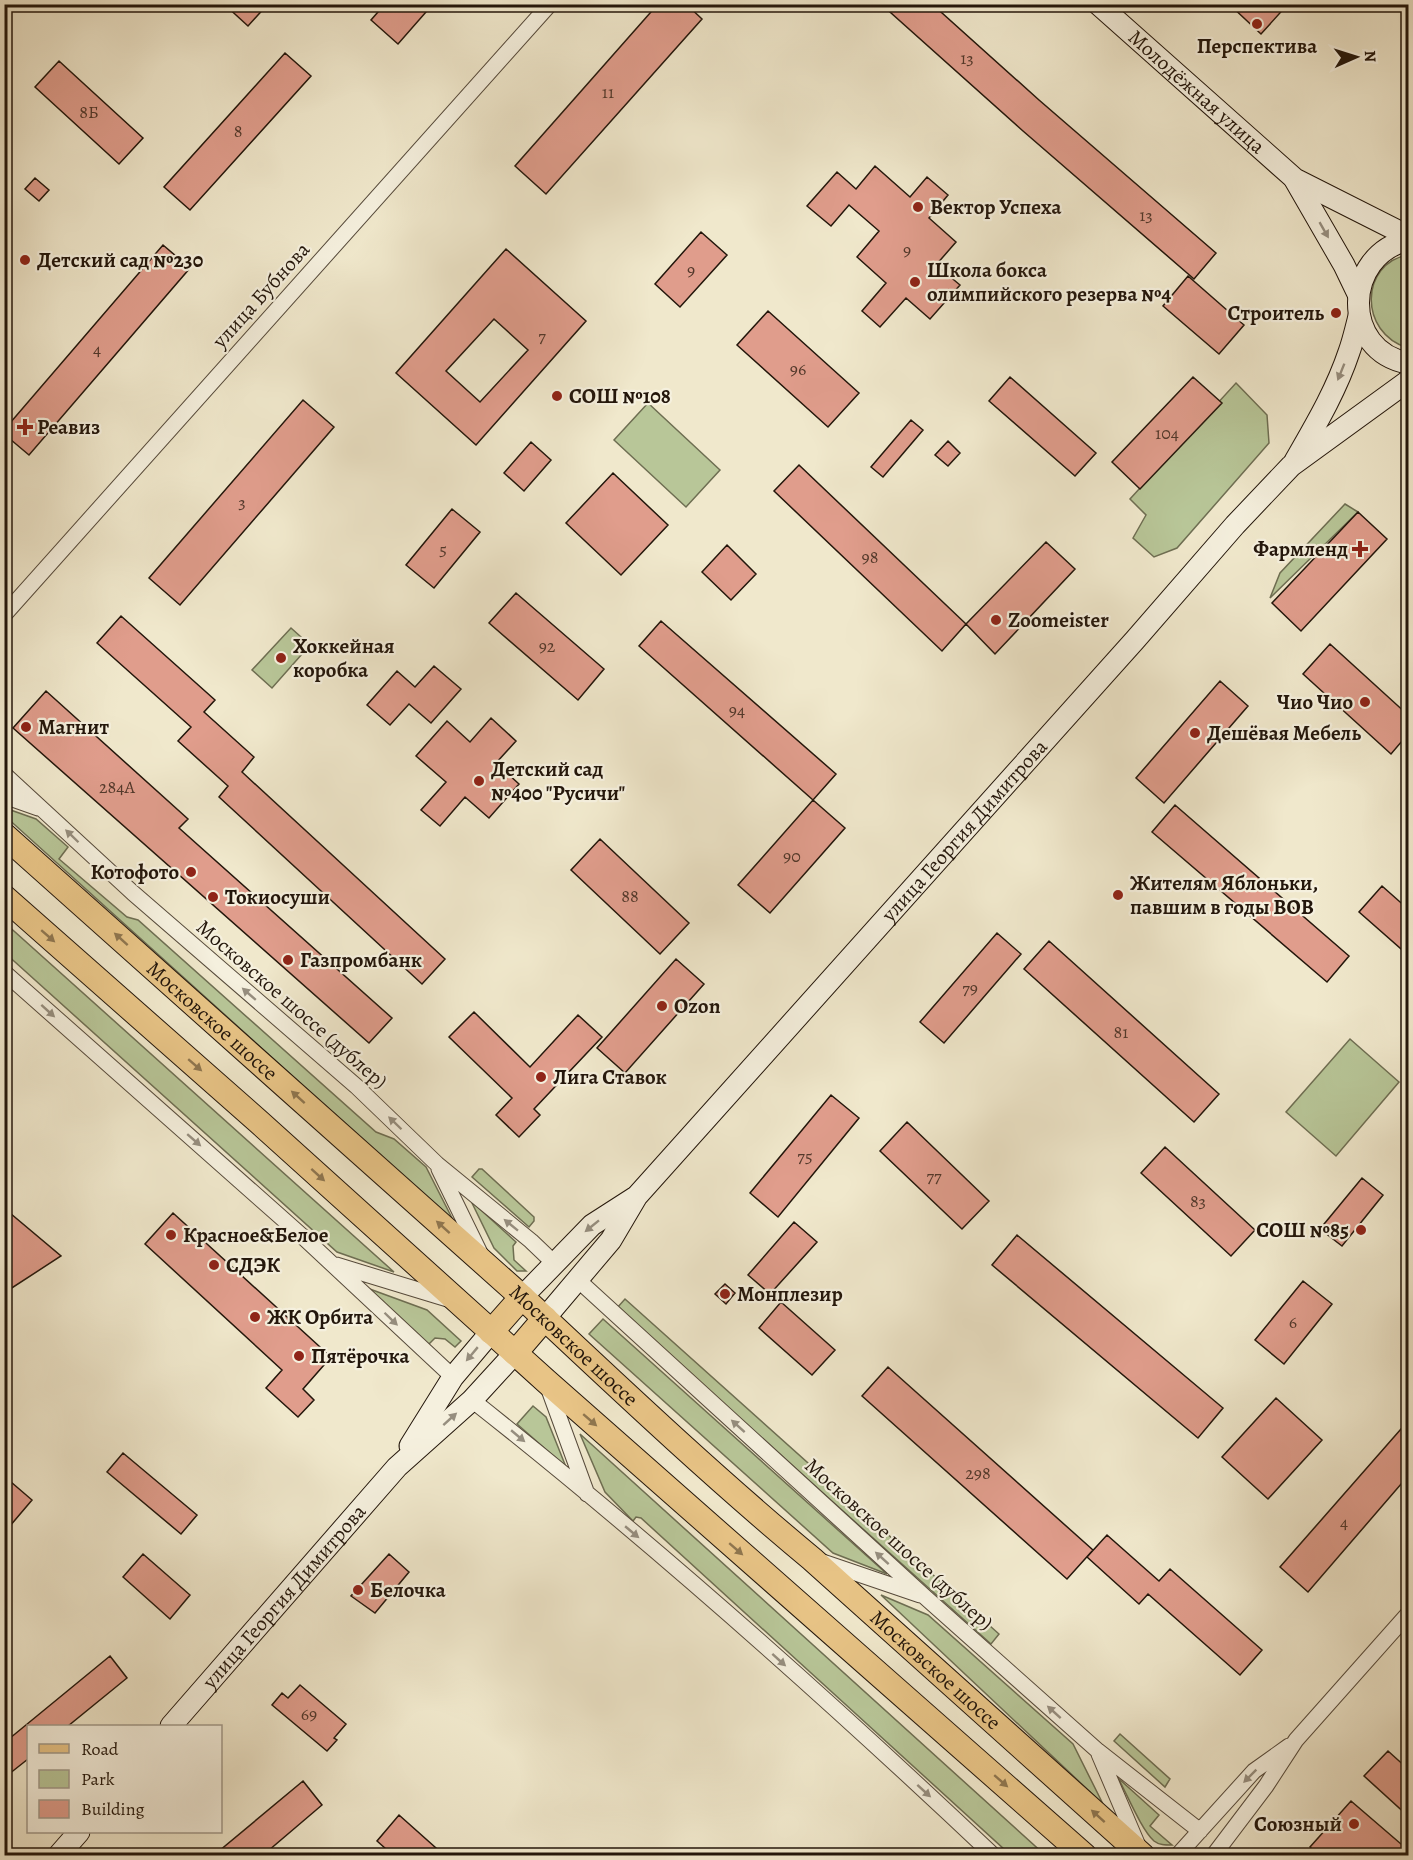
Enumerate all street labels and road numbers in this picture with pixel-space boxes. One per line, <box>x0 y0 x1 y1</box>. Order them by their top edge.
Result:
street label: Молодёжная улица <box>1122 23 1271 160</box>
street label: улица Бубнова <box>205 236 316 355</box>
street label: улица Георгия Димитрова <box>875 733 1054 929</box>
street label: Московское шоссе (дублер) <box>191 914 393 1094</box>
street label: Московское шоссе <box>142 956 282 1086</box>
street label: Московское шоссе <box>503 1278 644 1413</box>
street label: Московское шоссе (дублер) <box>799 1452 999 1636</box>
street label: улица Георгия Димитрова <box>195 1498 372 1695</box>
street label: Московское шоссе <box>864 1604 1007 1736</box>

